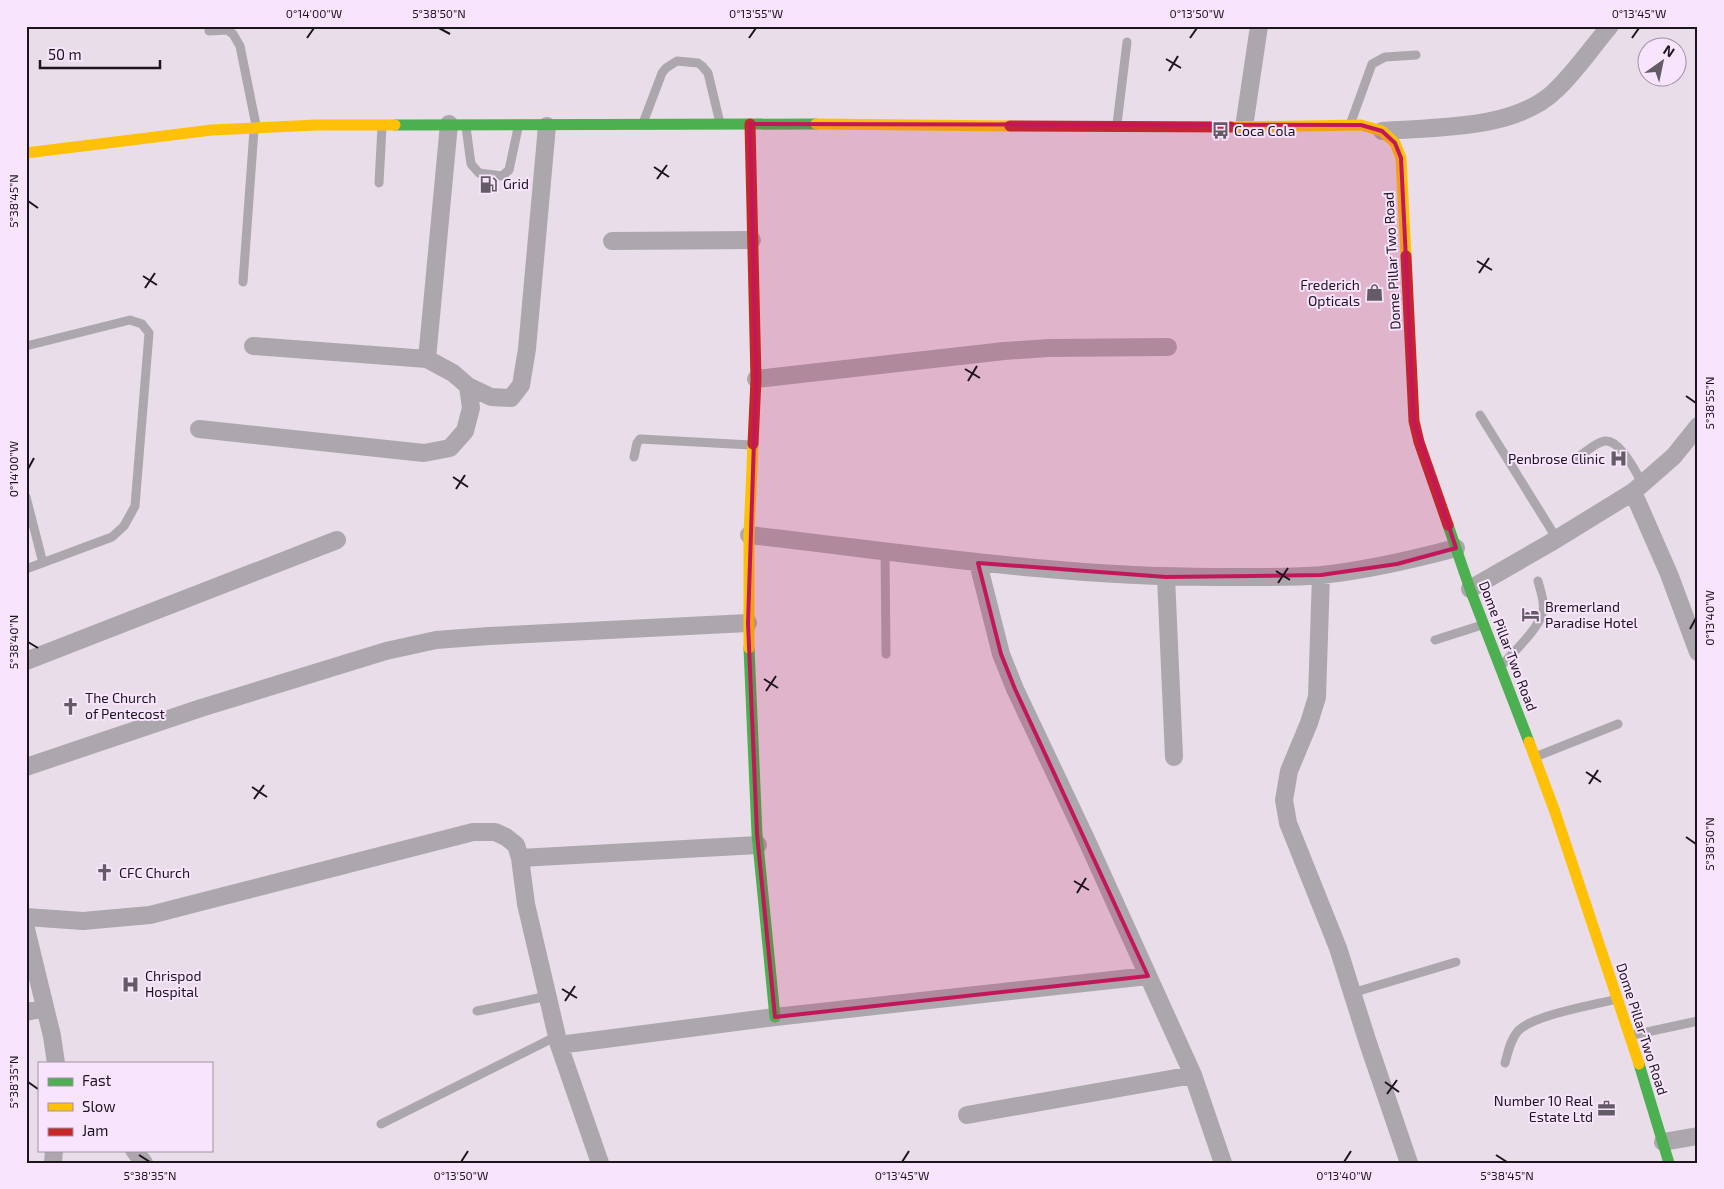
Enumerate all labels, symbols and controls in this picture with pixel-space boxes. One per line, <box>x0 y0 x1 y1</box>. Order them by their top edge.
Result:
text: 0°14'00"W <box>286 6 342 20</box>
text: 5°38'50"N <box>412 6 466 20</box>
text: 0°13'55"W <box>729 6 783 20</box>
text: 0°13'50"W <box>1170 6 1224 20</box>
text: 0°13'45"W <box>1612 6 1666 20</box>
scale bar <box>40 38 160 70</box>
north arrow <box>1636 38 1686 88</box>
text: N <box>1660 41 1678 61</box>
text: 50 m <box>48 45 82 63</box>
bus stop icon: Coca Cola <box>1210 121 1230 141</box>
place label: Coca Cola <box>1234 122 1295 139</box>
text: 5°38'45"N <box>6 174 20 228</box>
fuel station icon: Grid <box>479 174 499 194</box>
place label: Grid <box>503 175 529 192</box>
street label: Dome Pillar Two Road <box>1379 192 1404 330</box>
place label: Frederich Opticals <box>1300 276 1360 309</box>
shop icon: Frederich Opticals <box>1364 283 1384 303</box>
text: 5°38'55"N <box>1702 377 1716 429</box>
text: 0°14'00"W <box>6 441 20 497</box>
hospital icon: Penbrose Clinic <box>1609 449 1629 469</box>
place label: Penbrose Clinic <box>1508 450 1605 467</box>
street label: Dome Pillar Two Road <box>1476 578 1541 713</box>
text: 0°13'40"W <box>1702 590 1716 646</box>
place label: Bremerland Paradise Hotel <box>1545 598 1639 631</box>
hotel icon: Bremerland Paradise Hotel <box>1521 605 1541 625</box>
text: 5°38'40"N <box>6 615 20 669</box>
place label: The Church of Pentecost <box>85 689 165 722</box>
church icon: The Church of Pentecost <box>61 696 81 716</box>
text: 5°38'50"N <box>1702 817 1716 871</box>
church icon: CFC Church <box>95 863 115 883</box>
place label: CFC Church <box>119 864 190 881</box>
street label: Dome Pillar Two Road <box>1613 961 1672 1097</box>
place label: Chrispod Hospital <box>145 967 201 1000</box>
hospital icon: Chrispod Hospital <box>121 974 141 994</box>
text: 5°38'35"N <box>6 1055 20 1109</box>
legend <box>38 1062 212 1152</box>
text: Fast <box>82 1071 112 1089</box>
place label: Number 10 Real Estate Ltd <box>1494 1092 1594 1125</box>
text: Slow <box>82 1097 116 1115</box>
office icon: Number 10 Real Estate Ltd <box>1597 1099 1617 1119</box>
text: Jam <box>82 1121 108 1139</box>
text: 5°38'35"N <box>123 1168 177 1182</box>
text: 0°13'50"W <box>434 1168 488 1182</box>
text: 0°13'45"W <box>875 1168 929 1182</box>
text: 0°13'40"W <box>1316 1168 1372 1182</box>
text: 5°38'45"N <box>1480 1168 1534 1182</box>

